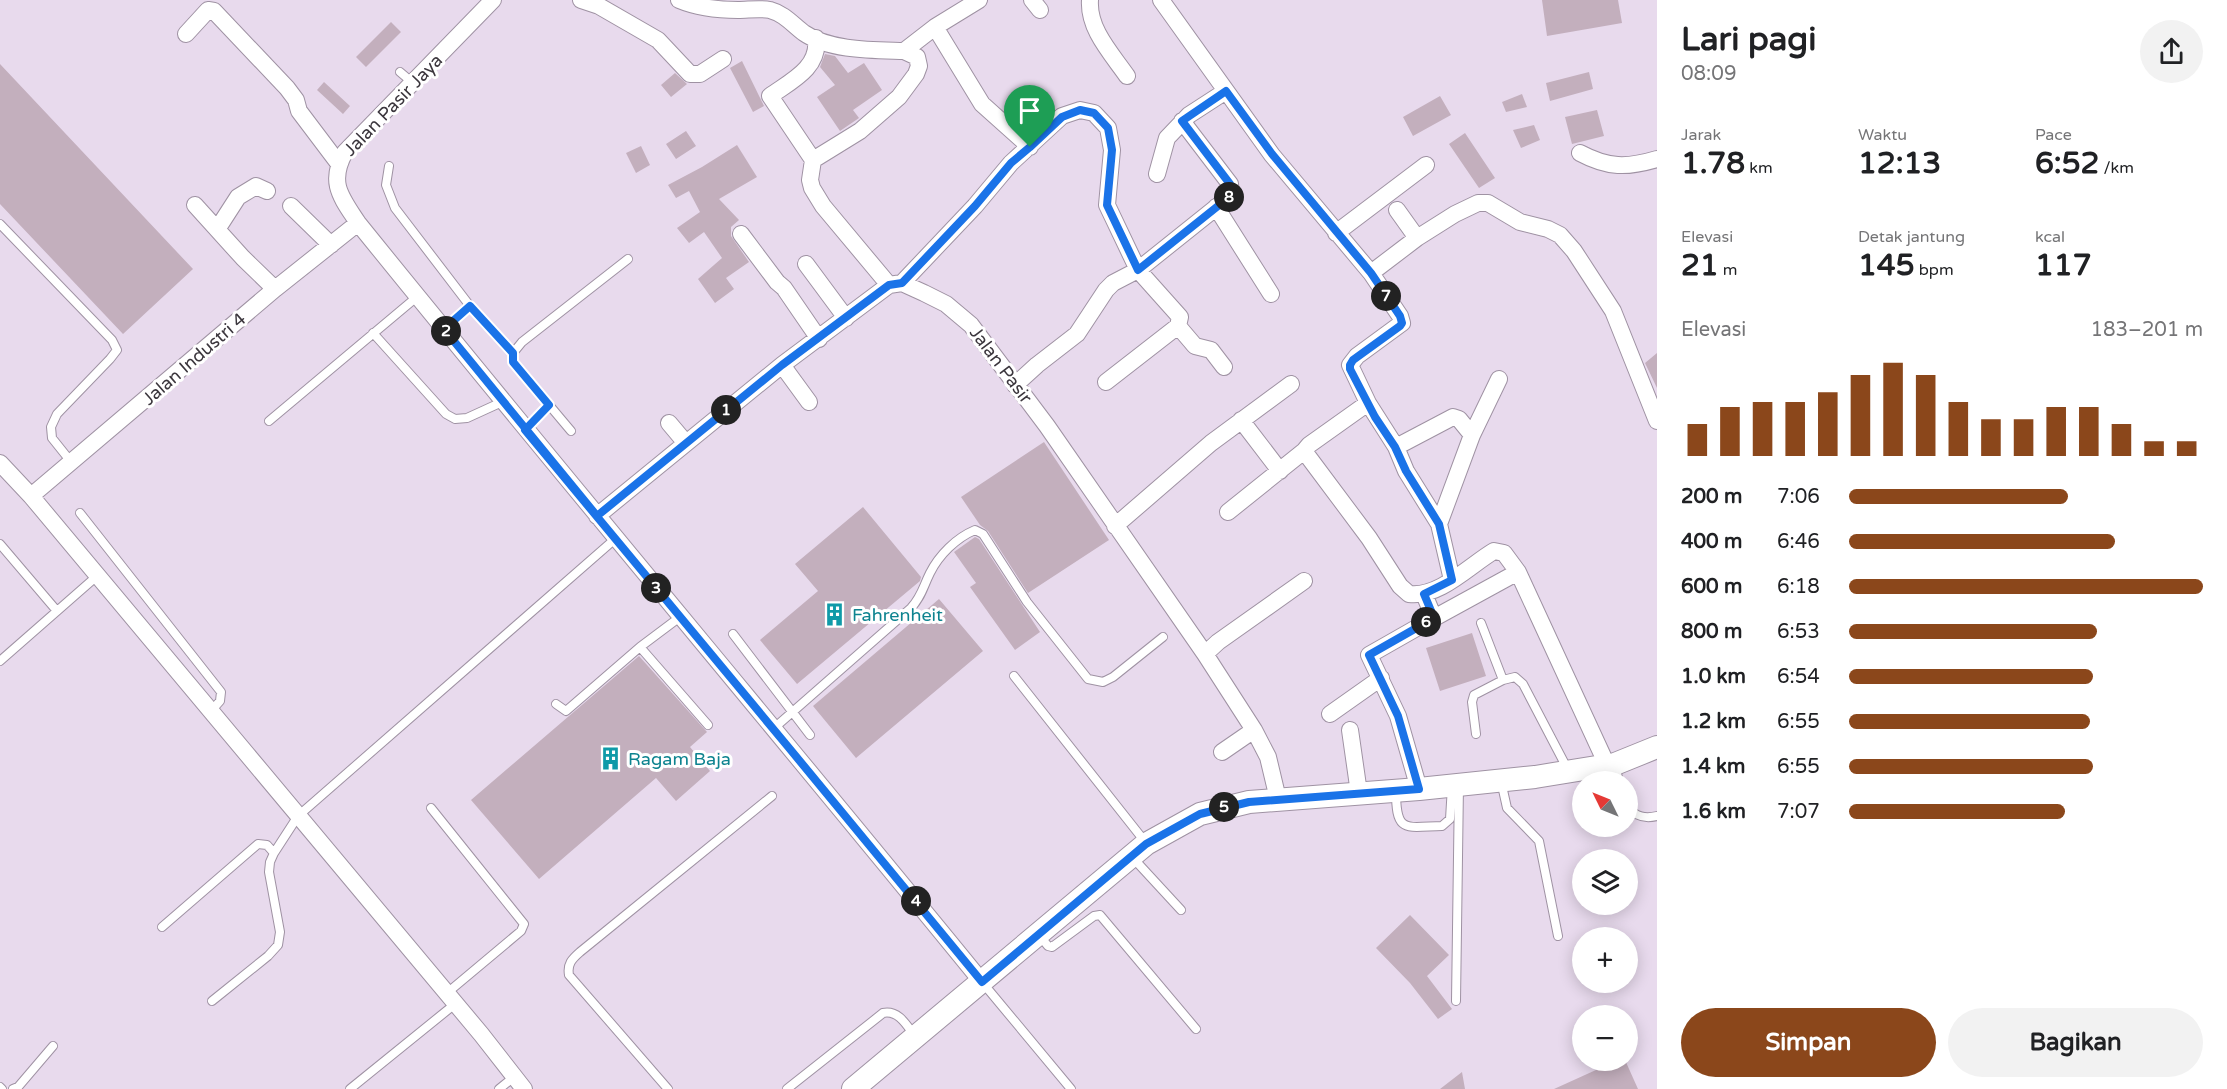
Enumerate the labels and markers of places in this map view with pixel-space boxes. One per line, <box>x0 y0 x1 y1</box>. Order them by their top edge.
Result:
pin <box>1004 85 1055 147</box>
pin: 8 <box>1214 182 1244 212</box>
pin: 7 <box>1371 281 1401 311</box>
pin: 2 <box>431 316 461 346</box>
pin: 1 <box>711 395 741 425</box>
pin: 3 <box>641 573 671 603</box>
building icon: Fahrenheit <box>821 602 847 628</box>
place label: Fahrenheit <box>852 604 943 626</box>
pin: 6 <box>1411 607 1441 637</box>
building icon: Ragam Baja <box>597 746 623 772</box>
place label: Ragam Baja <box>628 748 731 770</box>
pin: 5 <box>1209 792 1239 822</box>
pin: 4 <box>901 886 931 916</box>

